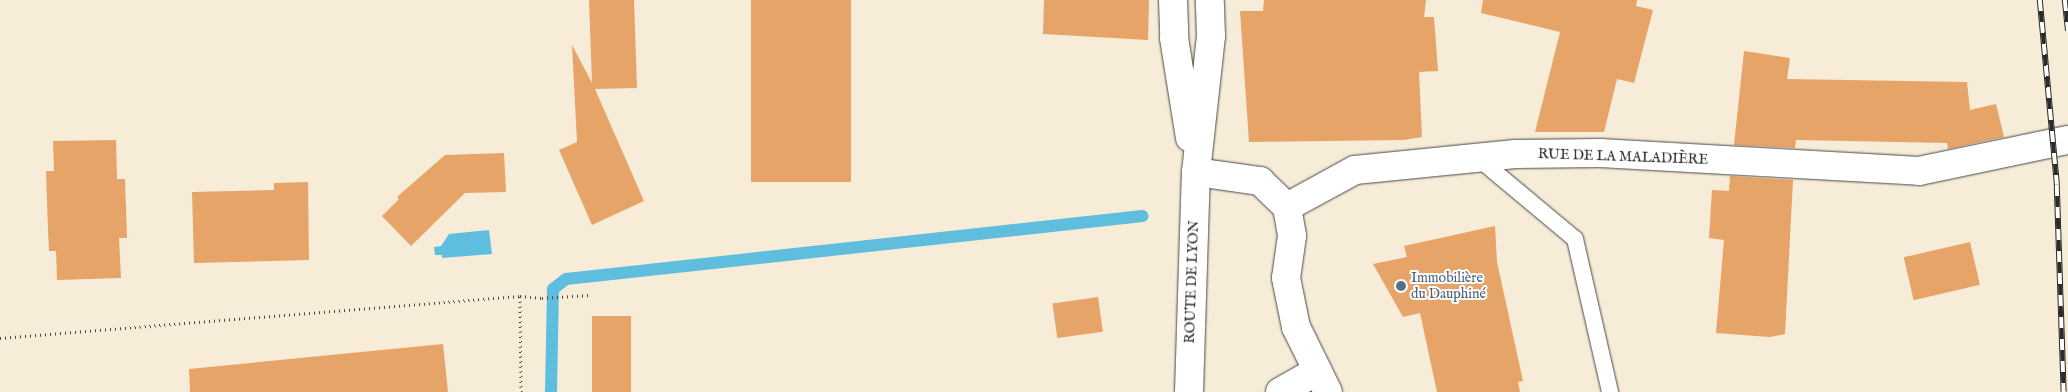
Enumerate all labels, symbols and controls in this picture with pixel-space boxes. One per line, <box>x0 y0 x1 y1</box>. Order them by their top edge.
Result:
street label: RUE DE LA MALADIÈRE <box>1538 146 1708 168</box>
street label: ROUTE DE LYON <box>1181 220 1203 344</box>
place label: Immobilière du Dauphiné <box>1411 270 1486 302</box>
marker: Immobilière du Dauphiné <box>1395 280 1407 292</box>

